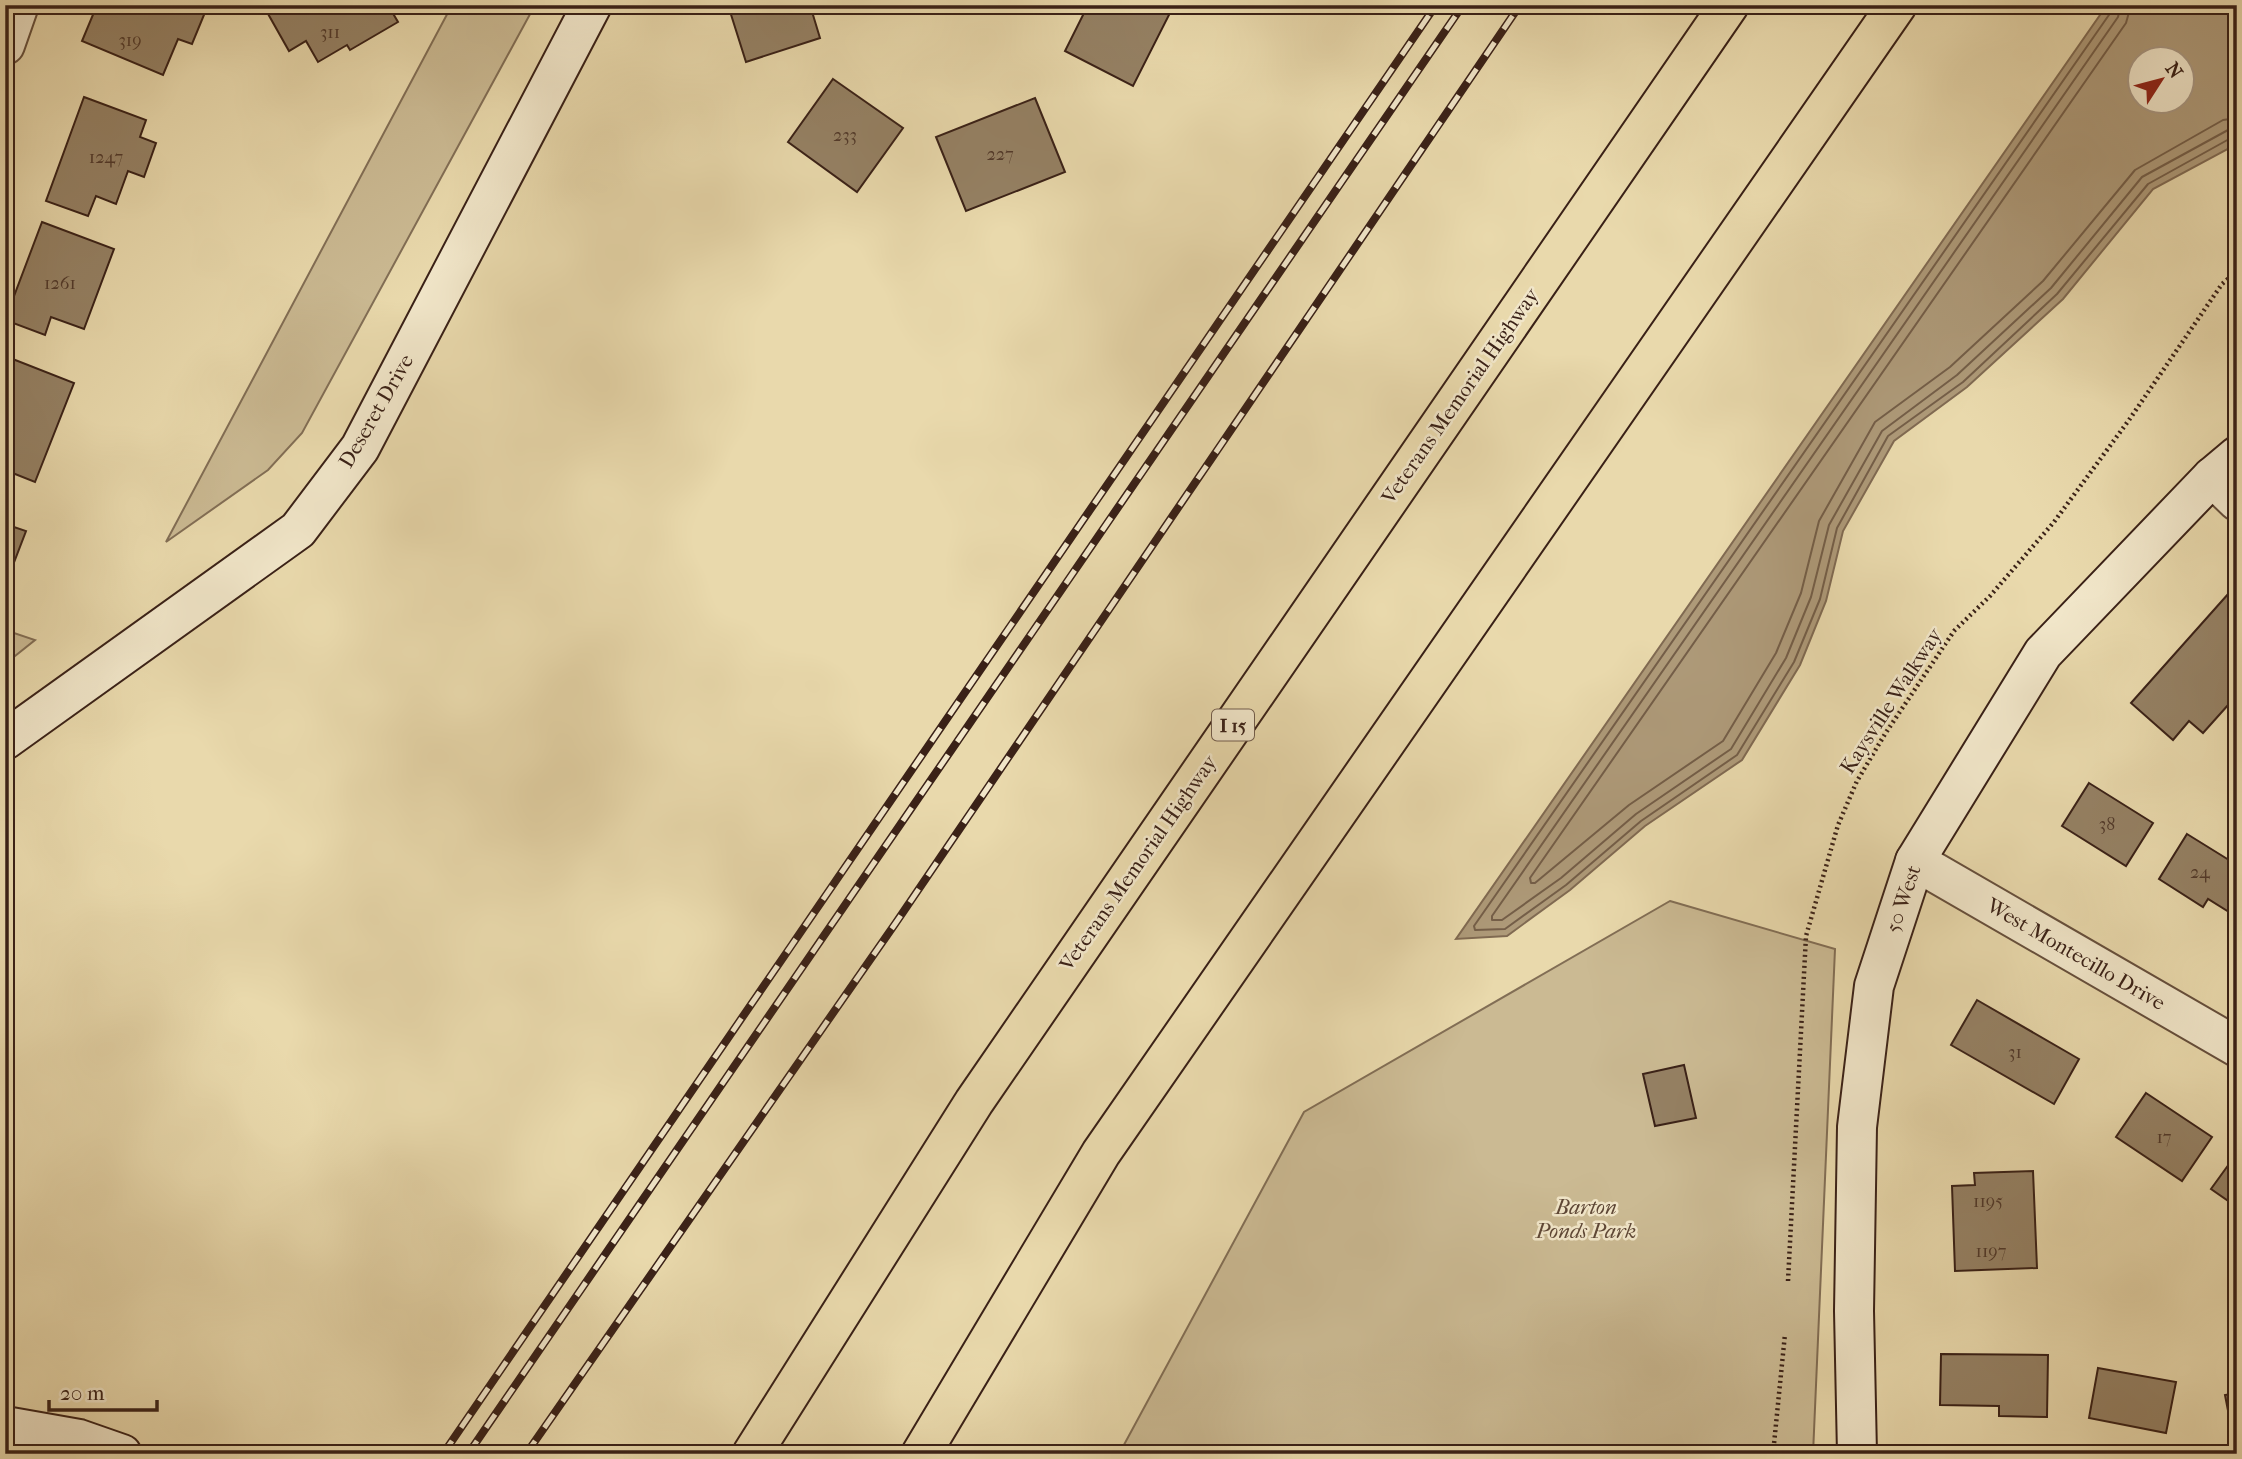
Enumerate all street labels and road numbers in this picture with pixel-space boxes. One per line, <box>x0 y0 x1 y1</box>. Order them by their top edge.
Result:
street label: Veterans Memorial Highway <box>1376 283 1544 509</box>
street label: Deseret Drive <box>334 350 418 472</box>
street label: Kaysville Walkway <box>1835 623 1947 778</box>
road number: I 15 <box>1212 710 1254 740</box>
street label: Veterans Memorial Highway <box>1054 750 1222 976</box>
street label: 50 West <box>1880 862 1926 936</box>
street label: West Montecillo Drive <box>1982 893 2170 1015</box>

